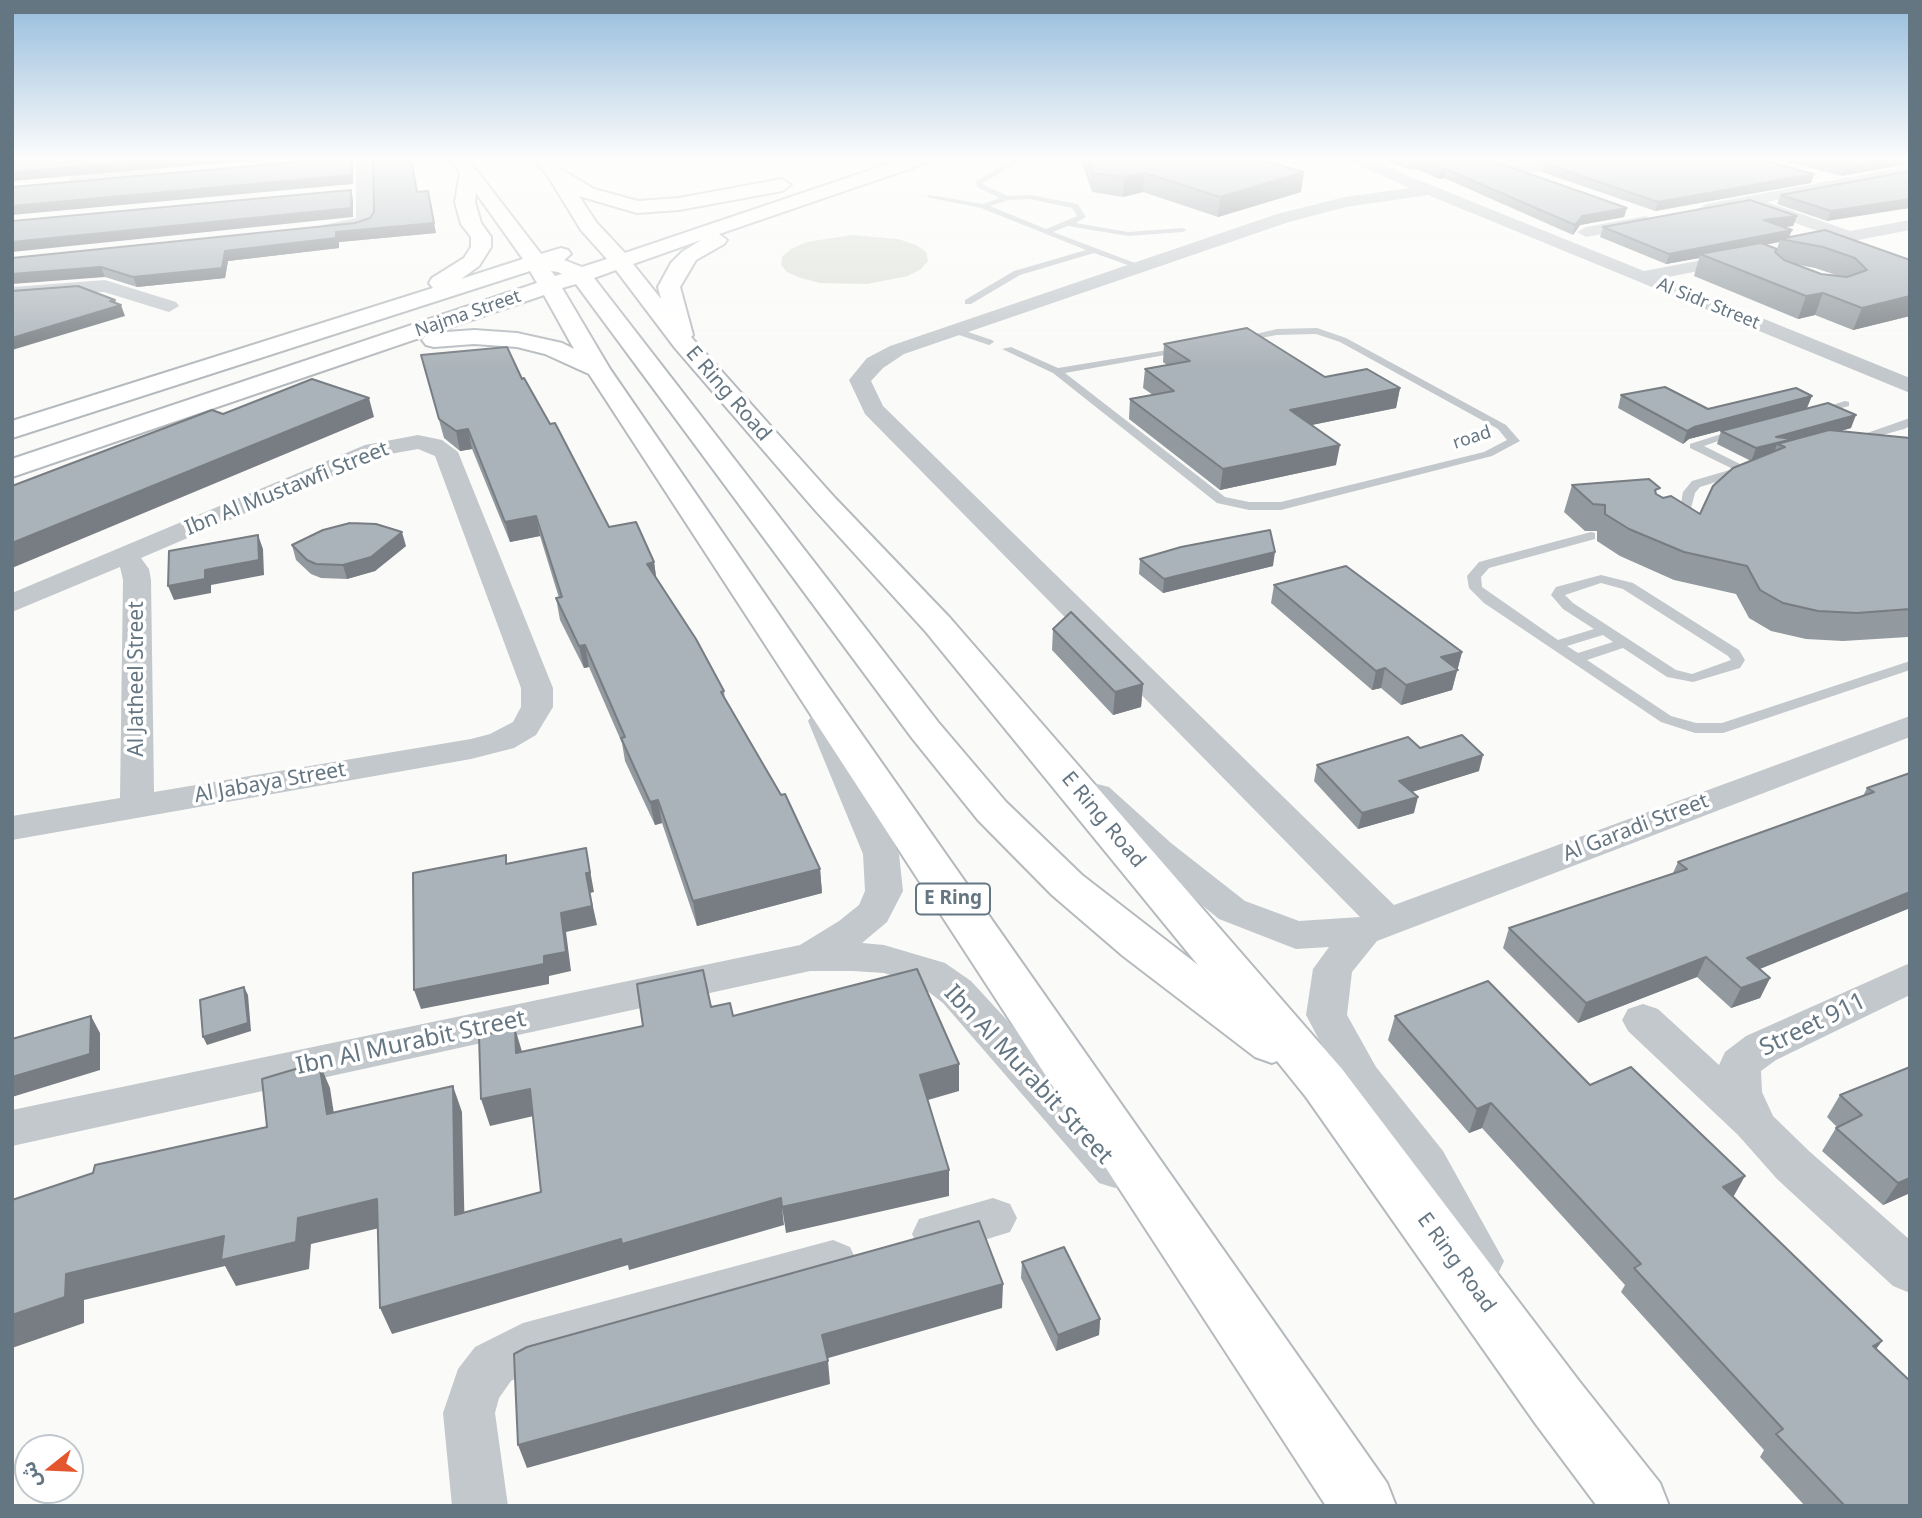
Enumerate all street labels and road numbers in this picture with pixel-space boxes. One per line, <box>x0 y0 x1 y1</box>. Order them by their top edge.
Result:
street label: Al Sidr Street <box>1654 274 1762 334</box>
street label: Najma Street <box>412 286 524 342</box>
street label: E Ring Road <box>680 341 776 447</box>
street label: road <box>1450 422 1494 454</box>
street label: Ibn Al Mustawfi Street <box>181 437 393 541</box>
street label: Al Jatheel Street <box>124 601 150 757</box>
street label: Al Jabaya Street <box>192 757 348 809</box>
street label: E Ring Road <box>1056 767 1150 873</box>
street label: Al Garadi Street <box>1560 789 1712 867</box>
road number: E Ring <box>916 884 990 914</box>
street label: Ibn Al Murabit Street <box>938 980 1118 1170</box>
street label: Street 911 <box>1755 987 1871 1063</box>
street label: Ibn Al Murabit Street <box>294 1005 528 1081</box>
street label: E Ring Road <box>1411 1208 1501 1318</box>

